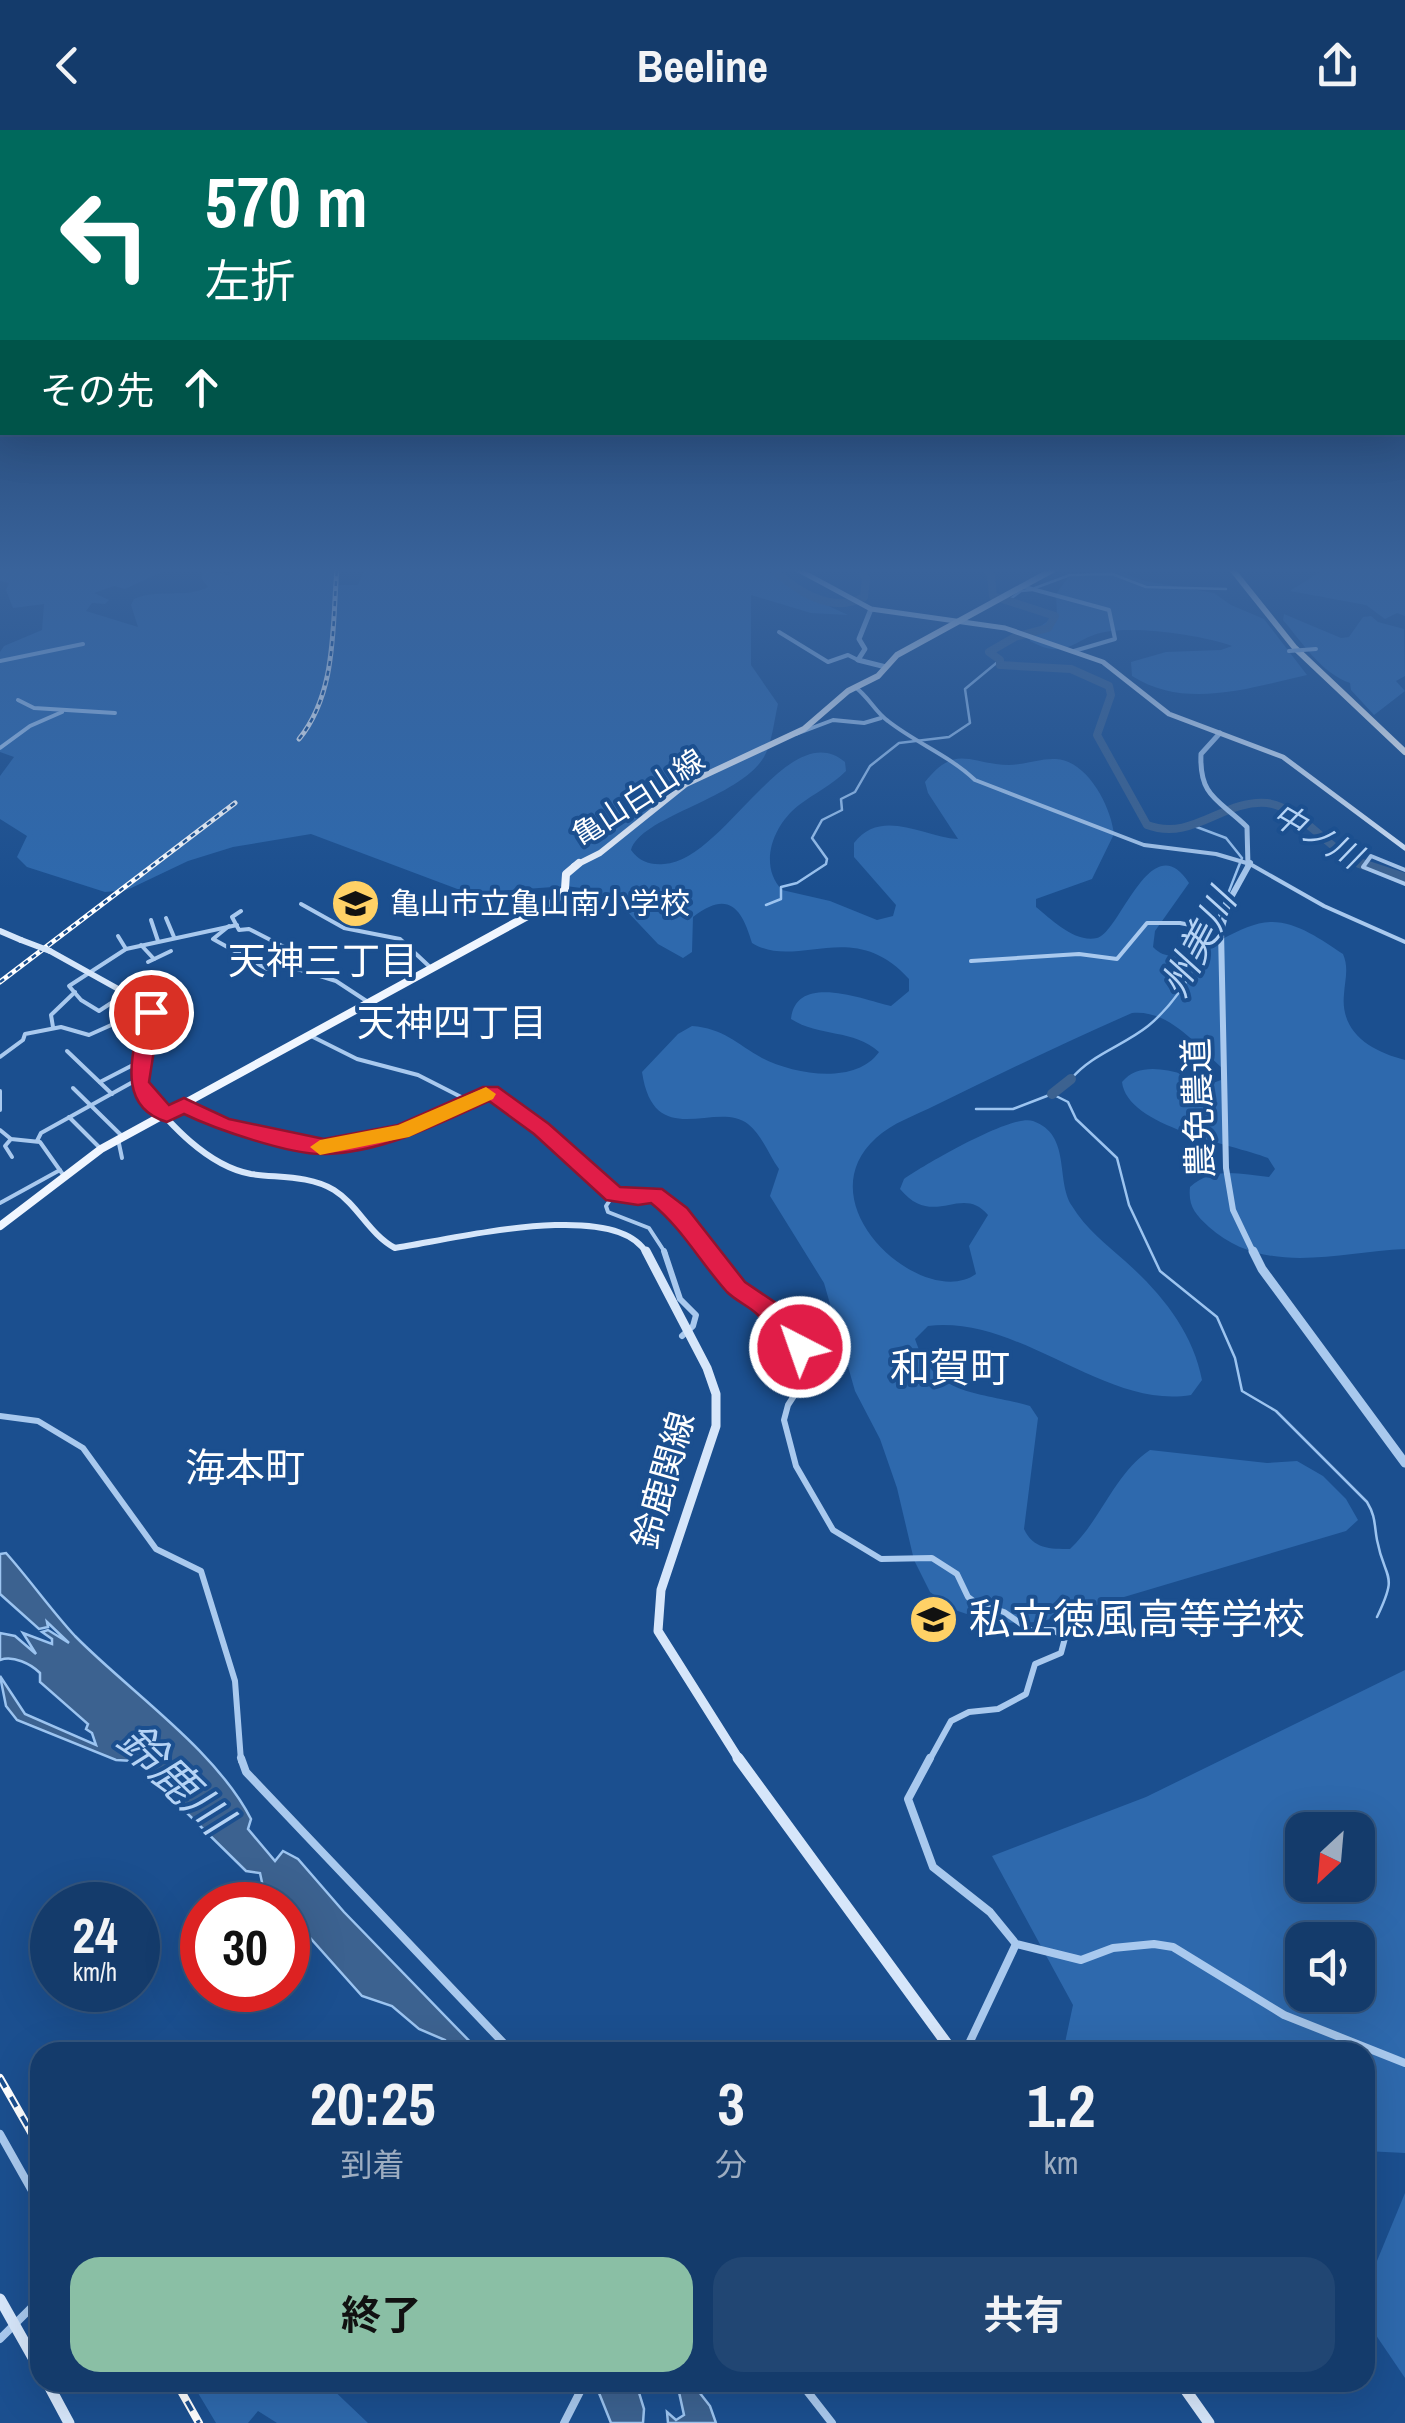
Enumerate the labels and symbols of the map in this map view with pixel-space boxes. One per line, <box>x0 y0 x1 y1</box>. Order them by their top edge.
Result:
street label: 亀山白山線 <box>564 739 712 855</box>
water label: 中ノ川 <box>1265 792 1372 879</box>
school or university icon: 亀山市立亀山南小学校 <box>329 877 381 929</box>
water label: 州美川 <box>1149 877 1249 1005</box>
place label: 亀山市立亀山南小学校 <box>390 883 690 923</box>
district label: 天神三丁目 <box>228 935 418 986</box>
pin <box>109 970 194 1055</box>
district label: 天神四丁目 <box>357 997 547 1048</box>
street label: 農免農道 <box>1172 1037 1224 1179</box>
position arrow <box>748 1295 852 1399</box>
district label: 和賀町 <box>890 1341 1010 1394</box>
street label: 鈴鹿関線 <box>621 1406 705 1554</box>
district label: 海本町 <box>185 1441 305 1494</box>
place label: 私立徳風高等学校 <box>969 1591 1305 1647</box>
school or university icon: 私立徳風高等学校 <box>908 1593 960 1645</box>
water label: 鈴鹿川 <box>105 1709 248 1850</box>
north arrow <box>1285 1812 1375 1902</box>
speed limit sign: 30 <box>180 1882 310 2012</box>

